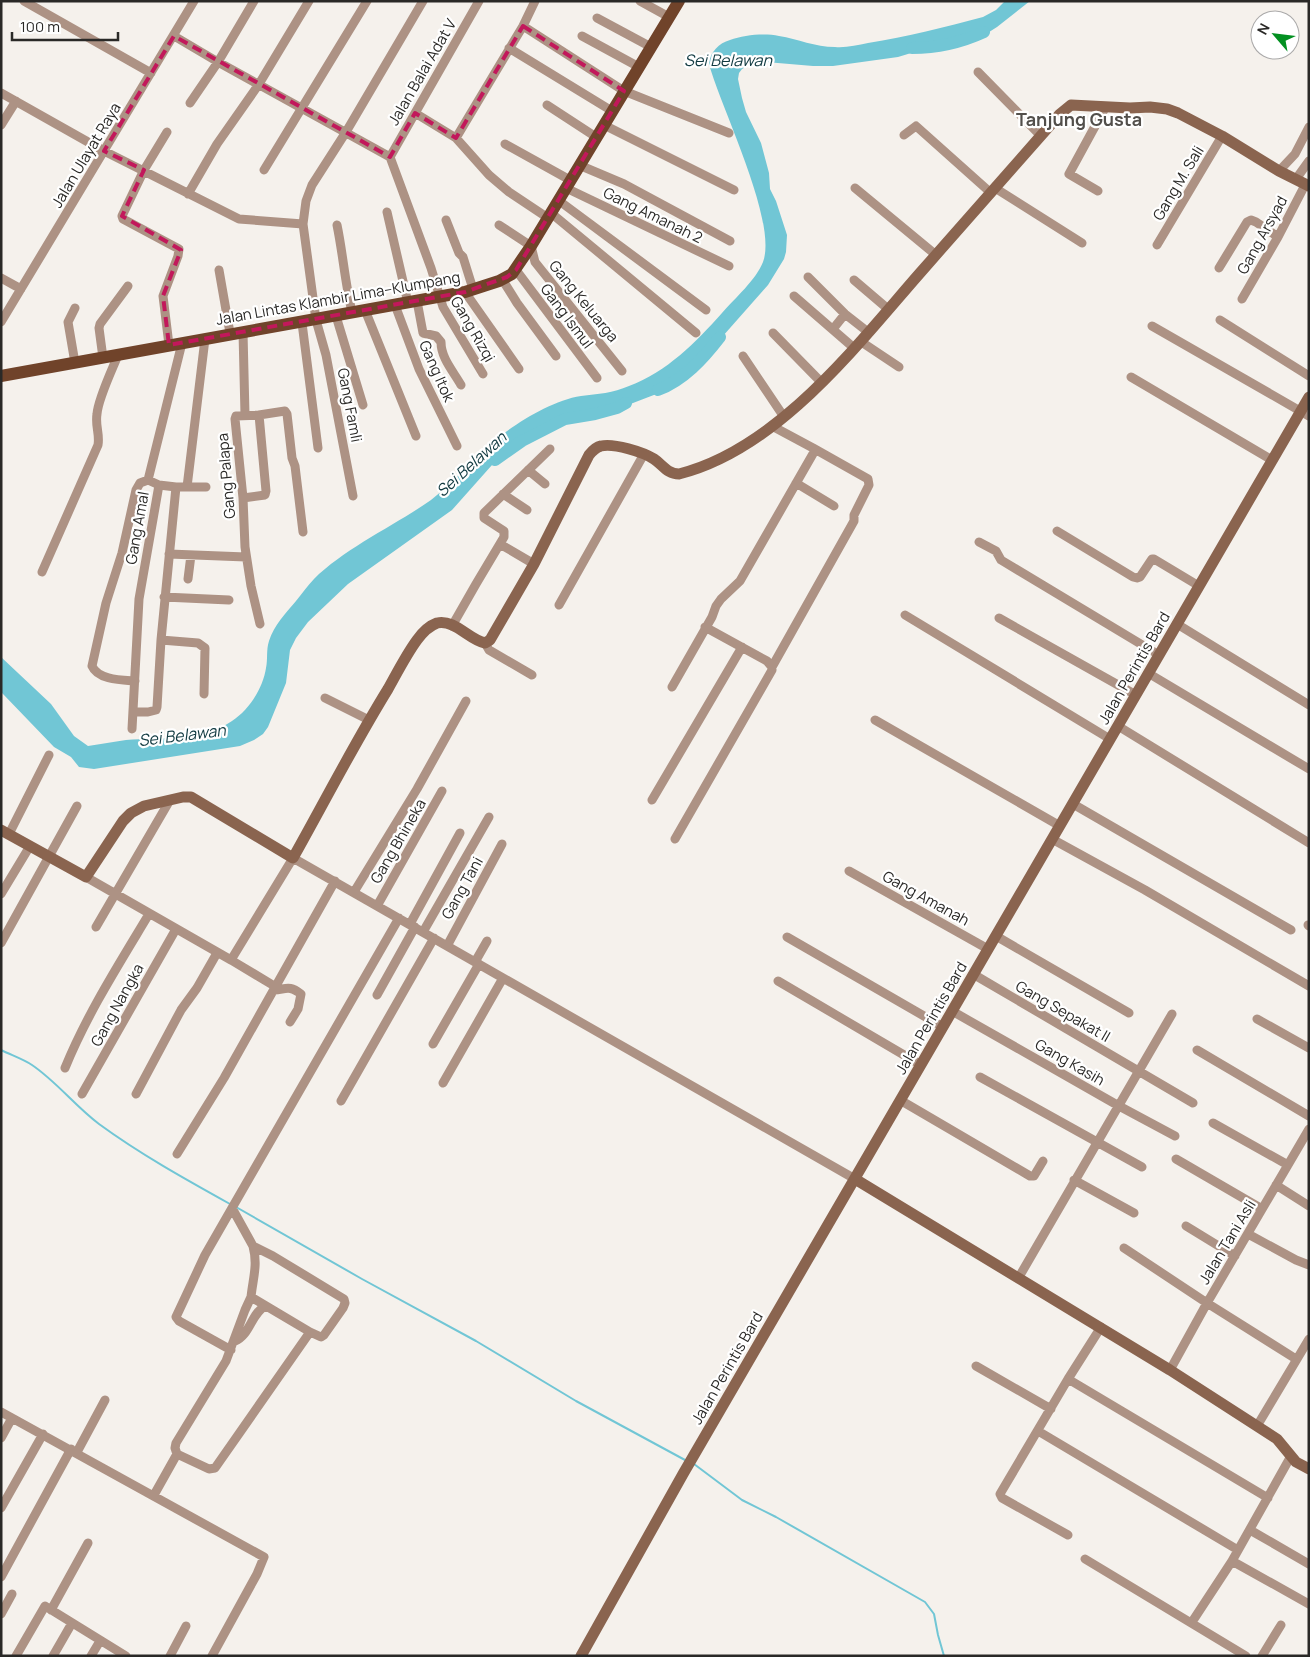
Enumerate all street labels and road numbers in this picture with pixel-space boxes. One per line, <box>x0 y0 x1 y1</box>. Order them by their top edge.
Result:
street label: Jalan Balai Adat V <box>383 15 461 129</box>
street label: Jalan Ulayat Raya <box>46 99 126 211</box>
street label: Gang M. Sali <box>1147 142 1209 224</box>
street label: Gang Amanah 2 <box>600 182 706 248</box>
street label: Gang Arsyad <box>1232 192 1292 278</box>
street label: Gang Keluarga <box>544 256 624 346</box>
street label: Jalan Lintas Klambir Lima–Klumpang <box>214 266 462 330</box>
street label: Gang Ismul <box>536 279 598 353</box>
street label: Gang Rizqi <box>446 292 500 366</box>
street label: Gang Itok <box>414 337 460 406</box>
street label: Gang Famli <box>333 366 367 444</box>
street label: Gang Palapa <box>212 432 240 520</box>
street label: Gang Amal <box>120 490 154 566</box>
street label: Jalan Perintis Bard <box>1093 608 1175 728</box>
street label: Gang Bhineka <box>365 795 431 887</box>
street label: Gang Tani <box>436 853 488 923</box>
street label: Gang Amanah <box>879 865 973 931</box>
street label: Jalan Perintis Bard <box>890 958 972 1078</box>
street label: Gang Nangka <box>86 960 148 1050</box>
street label: Gang Sepakat II <box>1012 975 1114 1047</box>
street label: Gang Kasih <box>1031 1034 1109 1090</box>
street label: Jalan Tani Asli <box>1194 1196 1260 1288</box>
street label: Jalan Perintis Bard <box>686 1308 768 1428</box>

